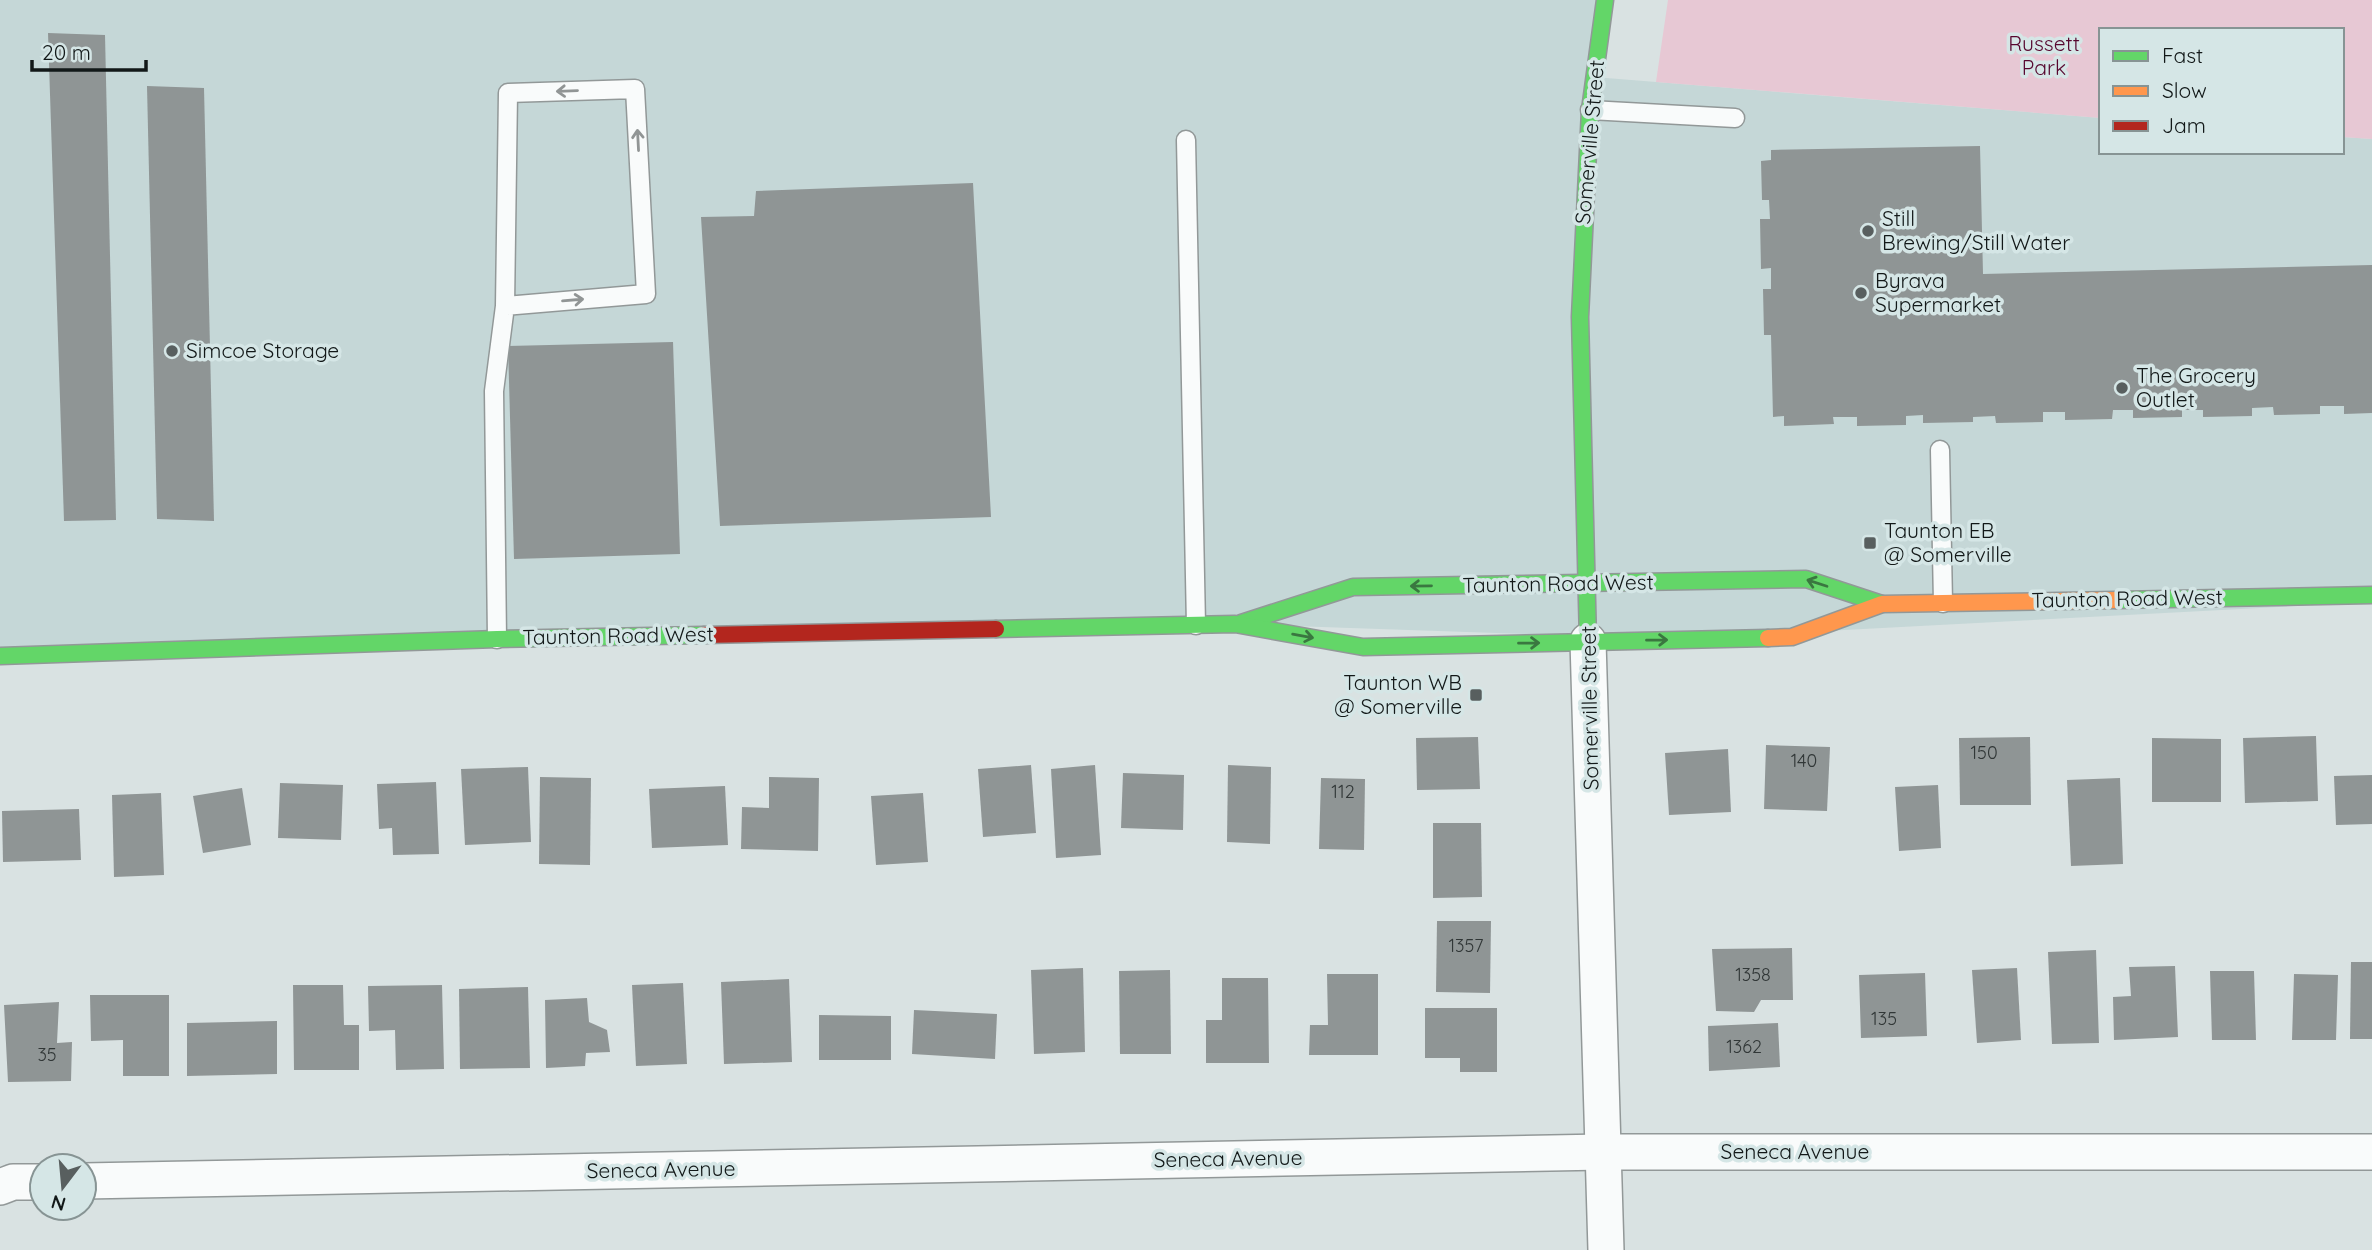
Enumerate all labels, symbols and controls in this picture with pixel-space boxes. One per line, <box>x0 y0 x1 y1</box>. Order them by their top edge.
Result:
scale bar <box>32 28 145 72</box>
legend <box>2099 28 2344 154</box>
park label: Russett Park <box>2008 30 2080 80</box>
text: 20 m <box>42 39 91 65</box>
text: Fast <box>2162 42 2203 68</box>
street label: Somerville Street <box>1569 59 1609 225</box>
text: Slow <box>2162 77 2207 103</box>
one-way arrow <box>555 85 578 98</box>
text: Jam <box>2162 112 2206 138</box>
one-way arrow <box>631 128 644 151</box>
place label: Still Brewing/Still Water <box>1882 205 2070 255</box>
marker: Still Brewing/Still Water <box>1860 223 1876 239</box>
place label: Byrava Supermarket <box>1875 267 2001 317</box>
marker: Byrava Supermarket <box>1853 285 1869 301</box>
one-way arrow <box>561 293 584 306</box>
place label: Simcoe Storage <box>186 337 339 363</box>
marker: Simcoe Storage <box>164 343 180 359</box>
place label: The Grocery Outlet <box>2136 362 2256 412</box>
marker: The Grocery Outlet <box>2114 380 2130 396</box>
place label: Taunton EB @ Somerville <box>1884 517 2012 567</box>
marker: Taunton EB @ Somerville <box>1862 535 1878 551</box>
street label: Taunton Road West <box>1462 568 1654 598</box>
one-way arrow <box>1807 576 1829 588</box>
one-way arrow <box>1410 579 1433 593</box>
street label: Taunton Road West <box>2031 583 2223 613</box>
street label: Taunton Road West <box>522 620 714 650</box>
street label: Somerville Street <box>1575 625 1603 791</box>
one-way arrow <box>1291 630 1313 644</box>
one-way arrow <box>1645 633 1668 646</box>
one-way arrow <box>1517 636 1540 649</box>
place label: Taunton WB @ Somerville <box>1334 669 1462 719</box>
marker: Taunton WB @ Somerville <box>1468 687 1484 703</box>
house number: 150 <box>1970 741 1998 764</box>
house number: 140 <box>1791 749 1817 772</box>
house number: 112 <box>1331 780 1355 803</box>
house number: 1357 <box>1448 934 1484 957</box>
house number: 1358 <box>1735 963 1771 986</box>
house number: 135 <box>1871 1007 1897 1030</box>
house number: 1362 <box>1726 1035 1762 1058</box>
house number: 35 <box>37 1043 57 1066</box>
street label: Seneca Avenue <box>1721 1138 1869 1164</box>
street label: Seneca Avenue <box>1153 1144 1303 1172</box>
north arrow <box>28 1152 98 1222</box>
street label: Seneca Avenue <box>586 1155 736 1183</box>
text: N <box>48 1190 68 1217</box>

